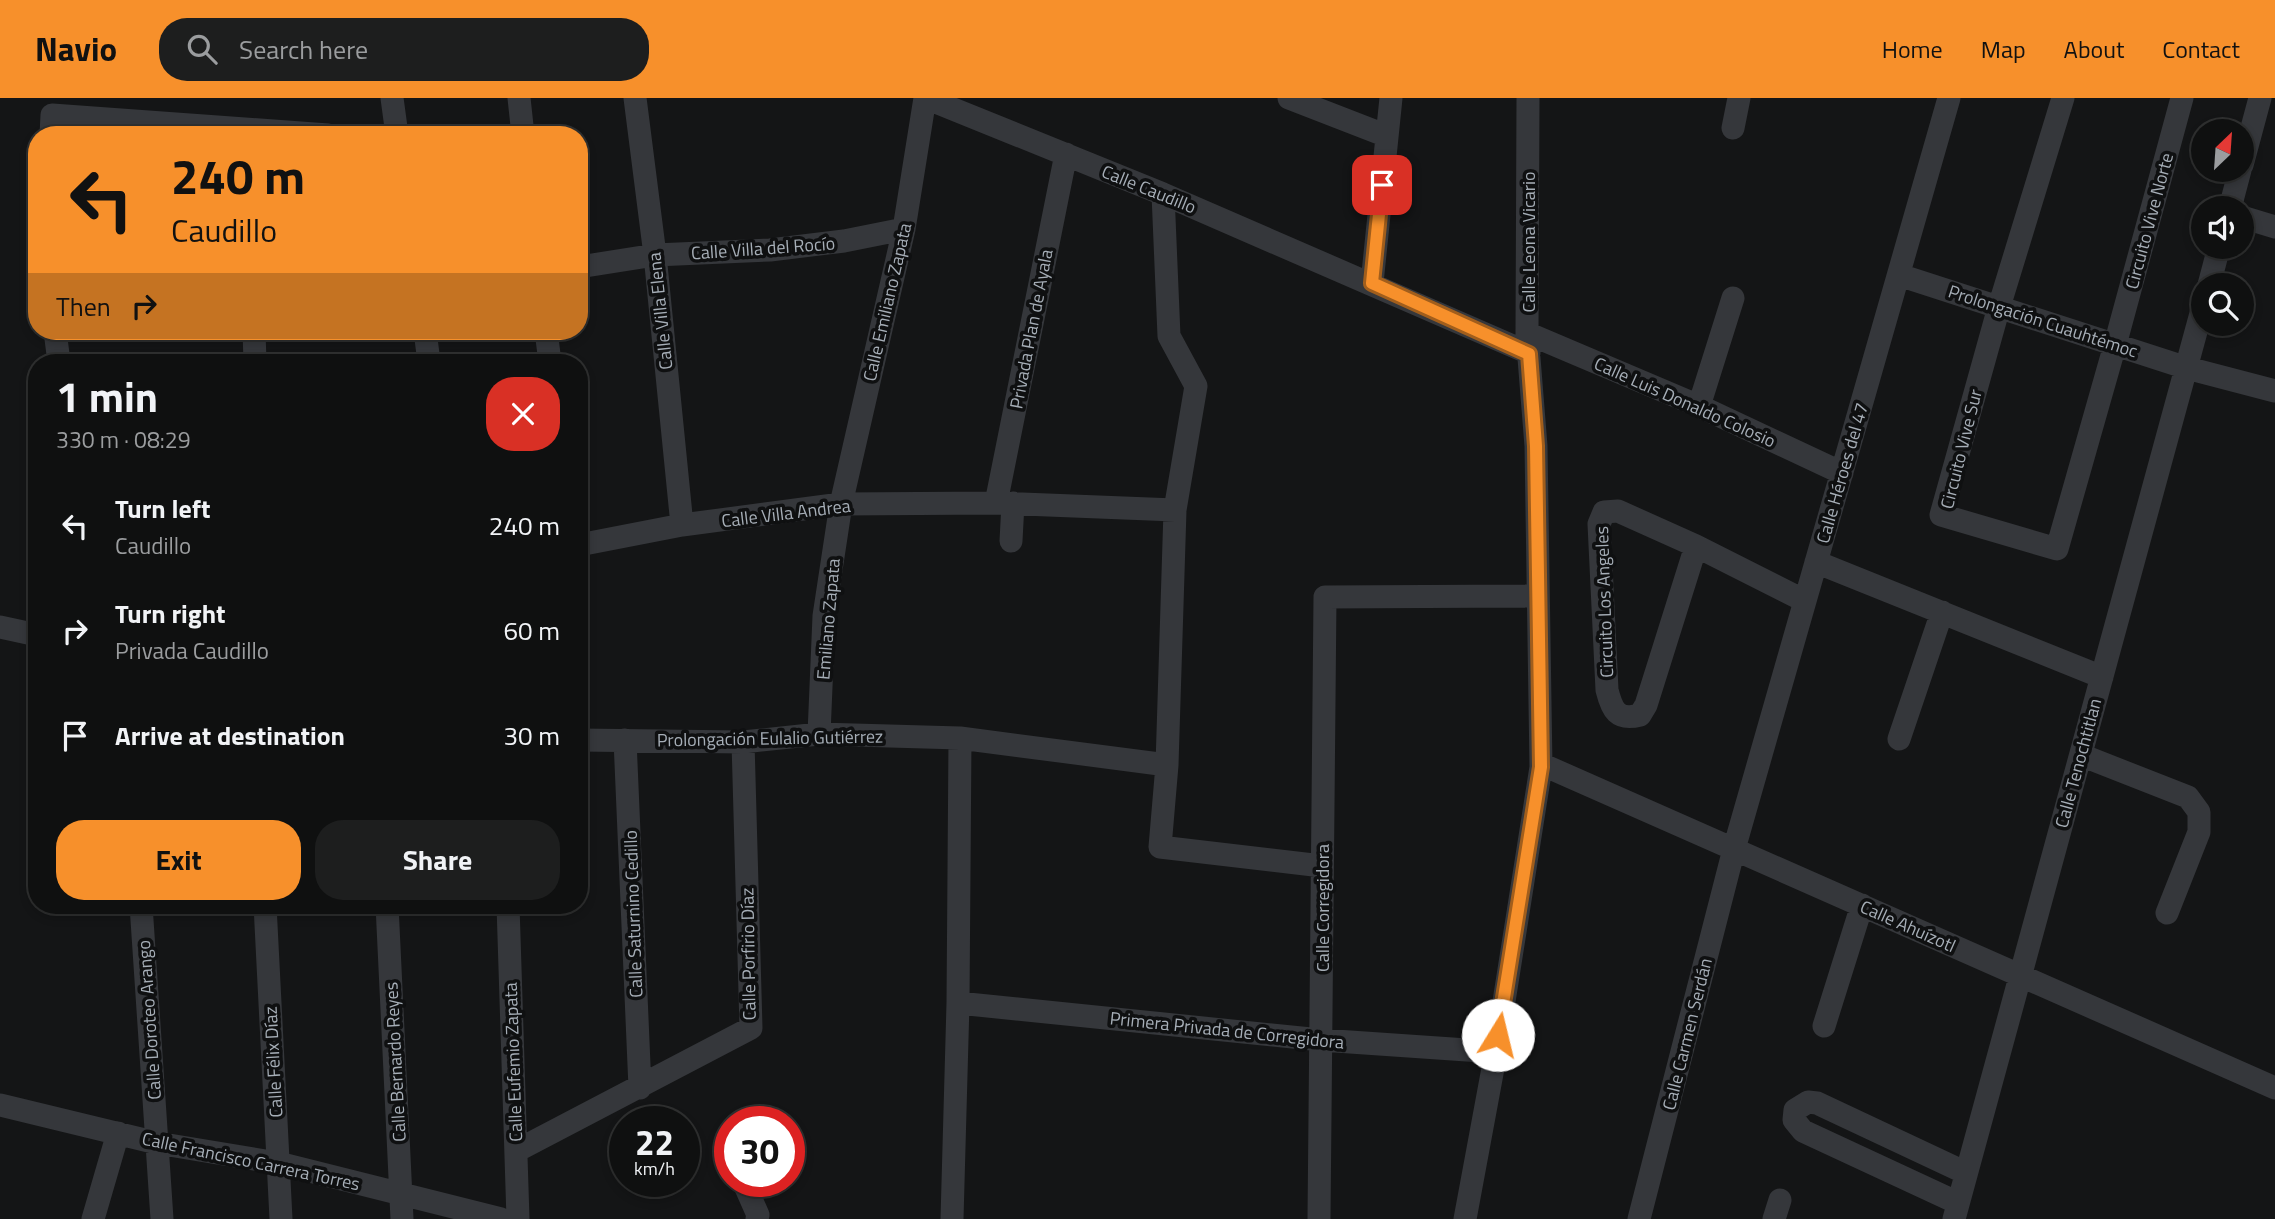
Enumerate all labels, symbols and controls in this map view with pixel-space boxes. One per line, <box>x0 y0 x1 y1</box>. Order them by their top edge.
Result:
search box <box>159 18 649 81</box>
text: Navio <box>35 24 117 74</box>
icon: search <box>183 30 221 68</box>
text: Search here <box>239 30 368 69</box>
text: Home <box>1882 31 1943 67</box>
text: Map <box>1981 31 2026 67</box>
text: About <box>2064 31 2124 67</box>
text: Contact <box>2162 31 2240 67</box>
north arrow <box>2191 119 2254 182</box>
map controls <box>2191 119 2254 336</box>
text: 240 m <box>171 138 305 213</box>
street label: Circuito Vive Norte <box>2118 150 2180 292</box>
icon: left <box>56 154 147 245</box>
pin <box>1352 155 1412 215</box>
street label: Calle Caudillo <box>1098 158 1200 220</box>
icon: arrive <box>1363 166 1401 204</box>
street label: Calle Leona Vicario <box>1515 172 1542 312</box>
button: sound <box>2191 196 2254 259</box>
text: Caudillo <box>171 206 277 254</box>
street label: Calle Emiliano Zapata <box>856 220 918 384</box>
street label: Calle Villa del Rocío <box>690 229 836 267</box>
street label: Privada Plan de Ayala <box>1002 247 1060 411</box>
street label: Calle Villa Elena <box>640 251 680 371</box>
button: search <box>2191 273 2254 336</box>
street label: Prolongación Cuauhtémoc <box>1945 278 2141 364</box>
text: Then <box>56 287 111 326</box>
icon: right <box>125 287 163 325</box>
street label: Calle Luis Donaldo Colosio <box>1590 350 1780 454</box>
text: 1 min <box>56 364 158 428</box>
button: close <box>486 377 560 451</box>
street label: Circuito Vive Sur <box>1933 386 1989 512</box>
street label: Calle Héroes del 47 <box>1809 399 1875 547</box>
text: 330 m · 08:29 <box>56 422 191 457</box>
text: Turn left <box>115 489 210 528</box>
street label: Calle Villa Andrea <box>720 492 852 534</box>
text: 240 m <box>489 506 560 545</box>
icon: left <box>56 507 94 545</box>
street label: Circuito Los Angeles <box>1588 526 1620 678</box>
text: Caudillo <box>115 528 191 563</box>
street label: Emiliano Zapata <box>809 557 847 681</box>
text: Turn right <box>115 594 226 633</box>
text: 60 m <box>503 611 560 650</box>
icon: right <box>56 612 94 650</box>
text: Privada Caudillo <box>115 633 269 668</box>
street label: Calle Tenochtitlan <box>2048 695 2108 831</box>
text: Arrive at destination <box>115 716 345 755</box>
text: 30 m <box>503 716 560 755</box>
icon: arrive <box>56 717 94 755</box>
street label: Prolongación Eulalio Gutiérrez <box>657 723 883 753</box>
button: Exit <box>56 820 301 900</box>
button: Share <box>315 820 560 900</box>
street label: Calle Saturnino Cedillo <box>617 830 649 998</box>
street label: Calle Corregidora <box>1309 844 1336 972</box>
street label: Calle Porfirio Díaz <box>733 887 763 1021</box>
street label: Calle Ahuízotl <box>1856 893 1960 959</box>
street label: Calle Doroteo Arango <box>130 939 168 1101</box>
street label: Calle Carmen Serdán <box>1655 955 1719 1113</box>
street label: Calle Bernardo Reyes <box>377 981 413 1143</box>
street label: Calle Eufemio Zapata <box>497 982 529 1142</box>
position arrow <box>1461 998 1535 1072</box>
street label: Primera Privada de Corregidora <box>1108 1004 1346 1056</box>
street label: Calle Félix Díaz <box>257 1006 289 1118</box>
speed limit sign: 30 <box>714 1106 805 1197</box>
text: 22 <box>635 1115 674 1169</box>
street label: Calle Francisco Carrera Torres <box>140 1125 362 1197</box>
text: km/h <box>634 1155 675 1182</box>

